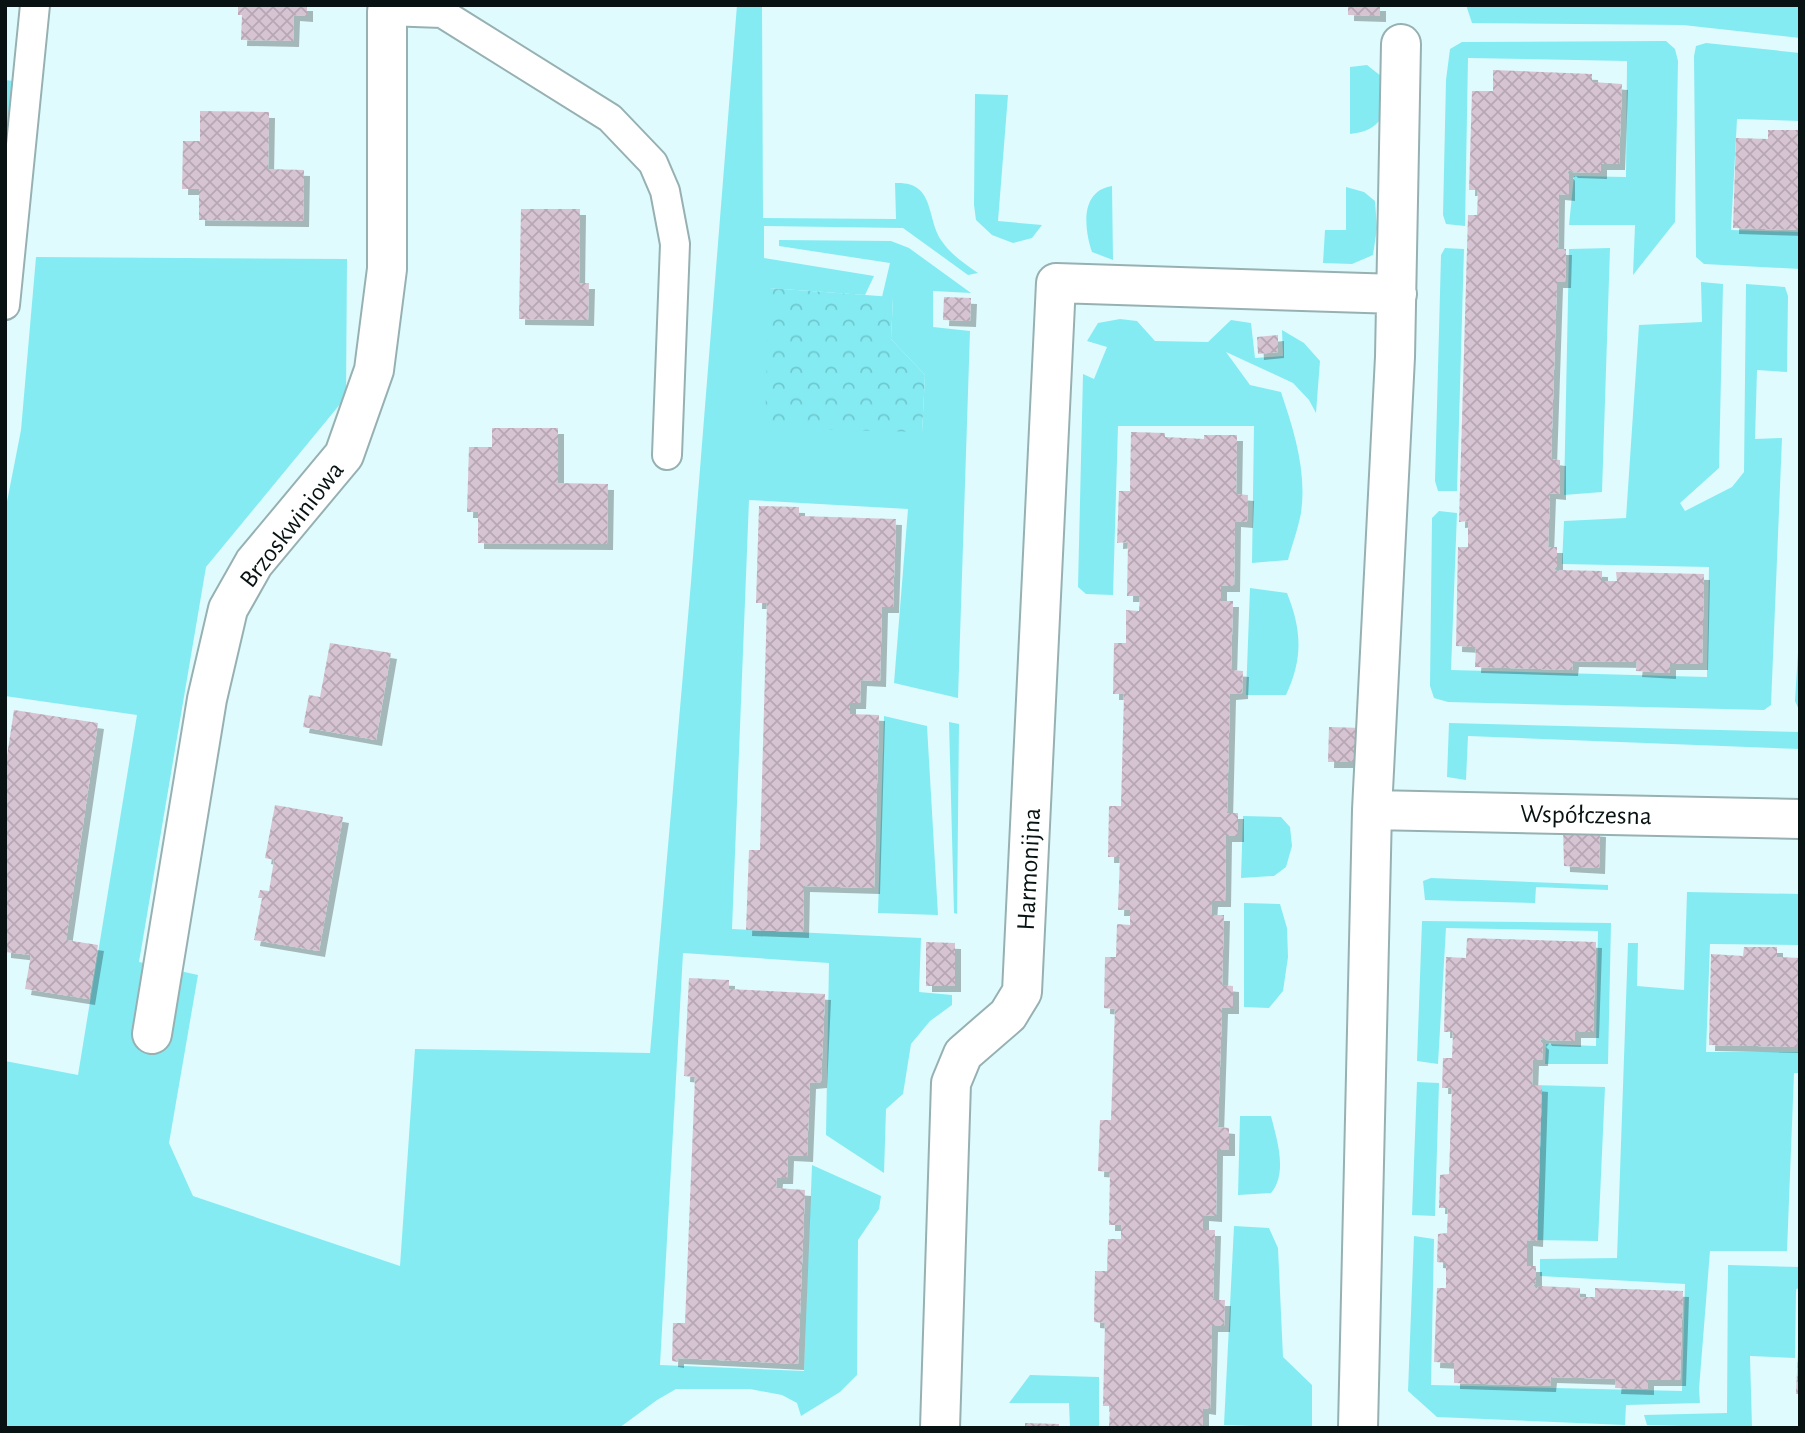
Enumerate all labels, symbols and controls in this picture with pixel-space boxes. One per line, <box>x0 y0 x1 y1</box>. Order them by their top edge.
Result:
street label: Brzoskwiniowa <box>235 457 349 592</box>
street label: Współczesna <box>1520 801 1652 829</box>
street label: Harmonijna <box>1013 807 1045 931</box>

